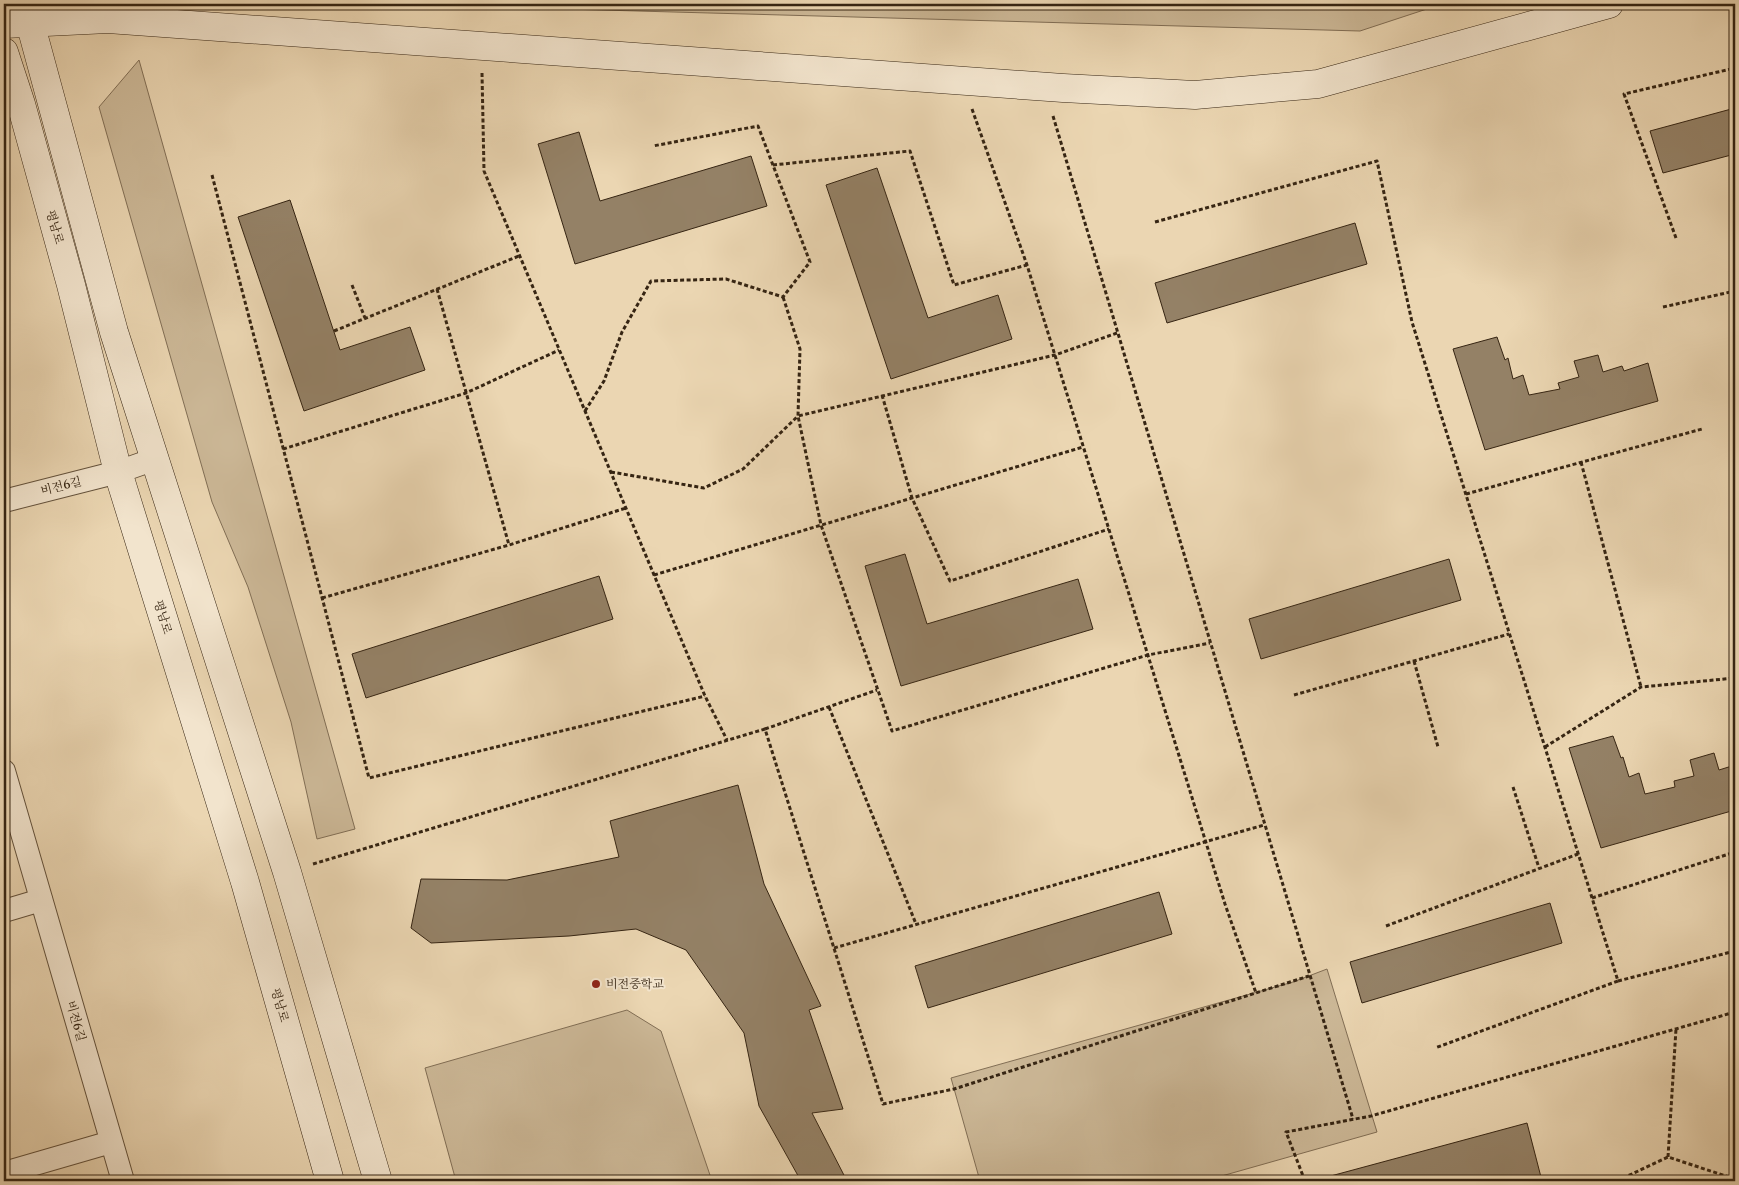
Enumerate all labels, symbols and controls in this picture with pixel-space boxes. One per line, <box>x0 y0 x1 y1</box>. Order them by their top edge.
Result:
street label: 평남로 <box>43 208 68 246</box>
street label: 비전6길 <box>39 473 83 498</box>
street label: 평남로 <box>151 598 176 636</box>
place label: 비전중학교 <box>606 976 664 991</box>
marker: 비전중학교 <box>590 978 602 990</box>
street label: 평남로 <box>268 986 293 1024</box>
street label: 비전6길 <box>64 999 89 1043</box>

